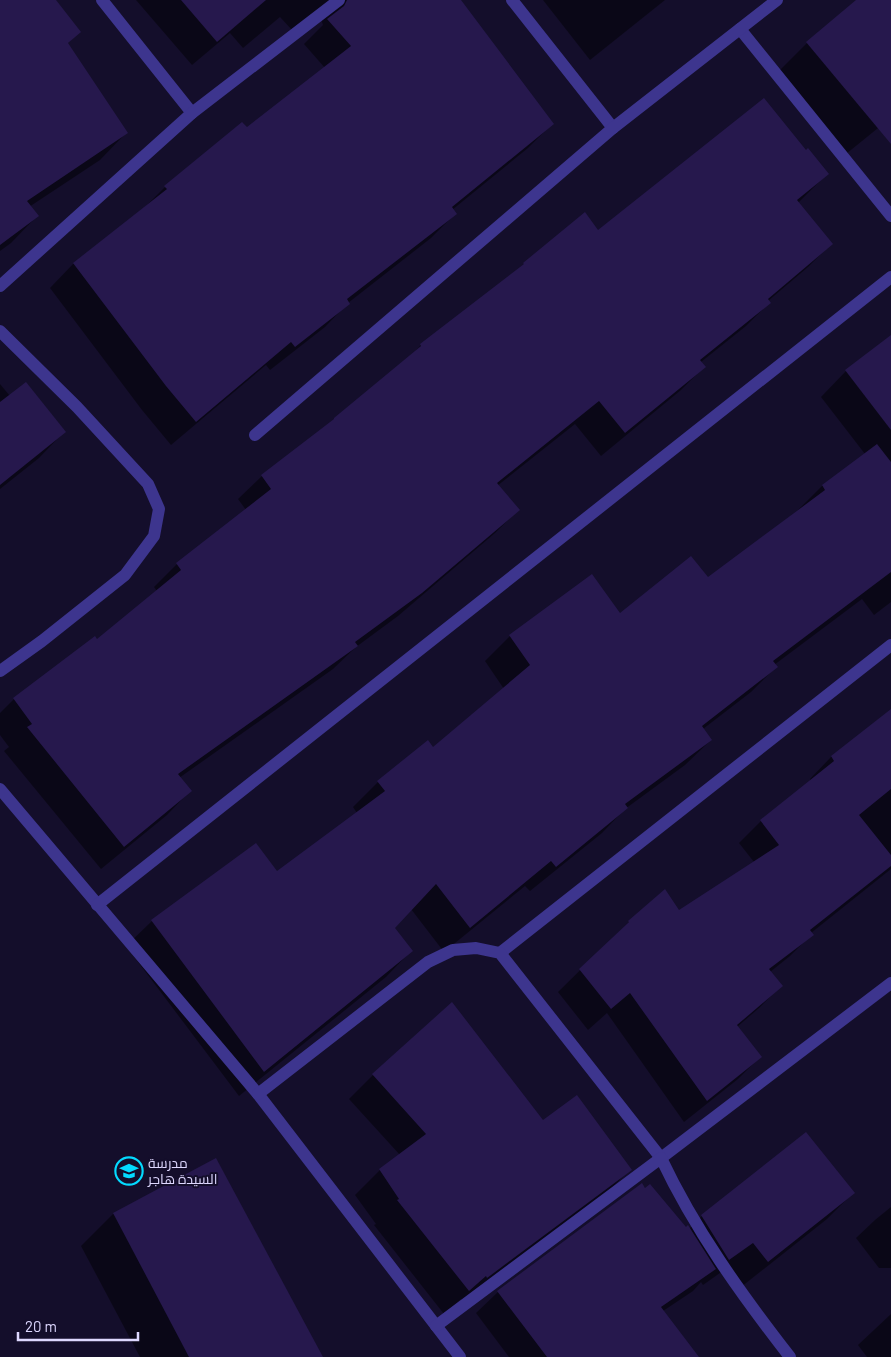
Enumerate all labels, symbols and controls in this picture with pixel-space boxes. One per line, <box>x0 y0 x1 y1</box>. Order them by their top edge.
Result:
place label: مدرسة السيدة هاجر <box>147 1154 217 1187</box>
school or university icon: مدرسة السيدة هاجر <box>114 1156 144 1186</box>
scale bar <box>18 1310 138 1342</box>
text: 20 m <box>25 1317 57 1335</box>

